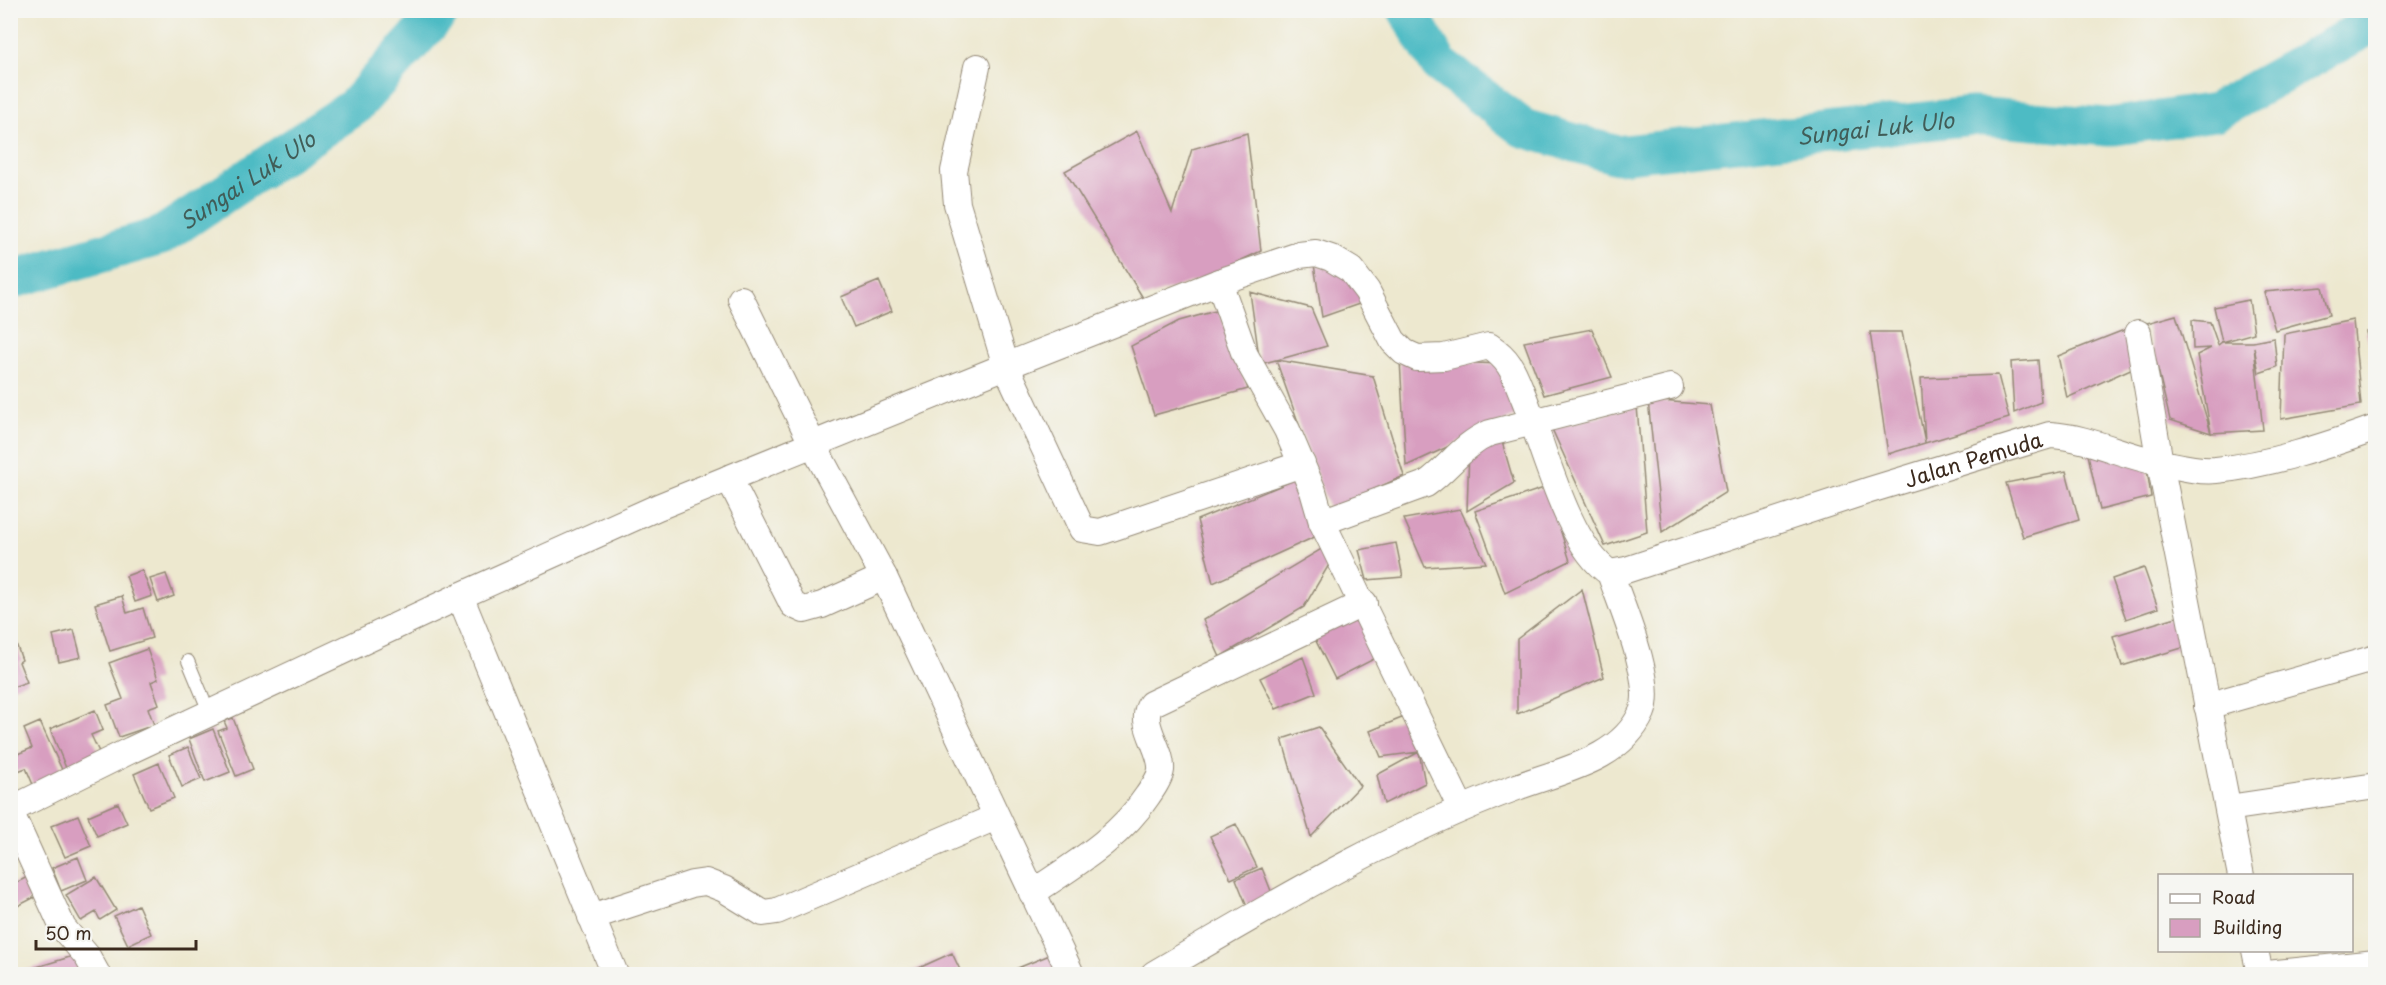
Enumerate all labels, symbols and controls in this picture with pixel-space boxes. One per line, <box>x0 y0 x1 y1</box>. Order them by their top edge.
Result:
water label: Sungai Luk Ulo <box>1795 102 1956 152</box>
water label: Sungai Luk Ulo <box>172 121 322 236</box>
street label: Jalan Pemuda <box>1900 422 2046 495</box>
legend <box>2158 874 2353 952</box>
text: Road <box>2212 883 2256 910</box>
scale bar <box>36 913 196 951</box>
text: Building <box>2212 913 2282 940</box>
text: 50 m <box>45 919 92 946</box>

